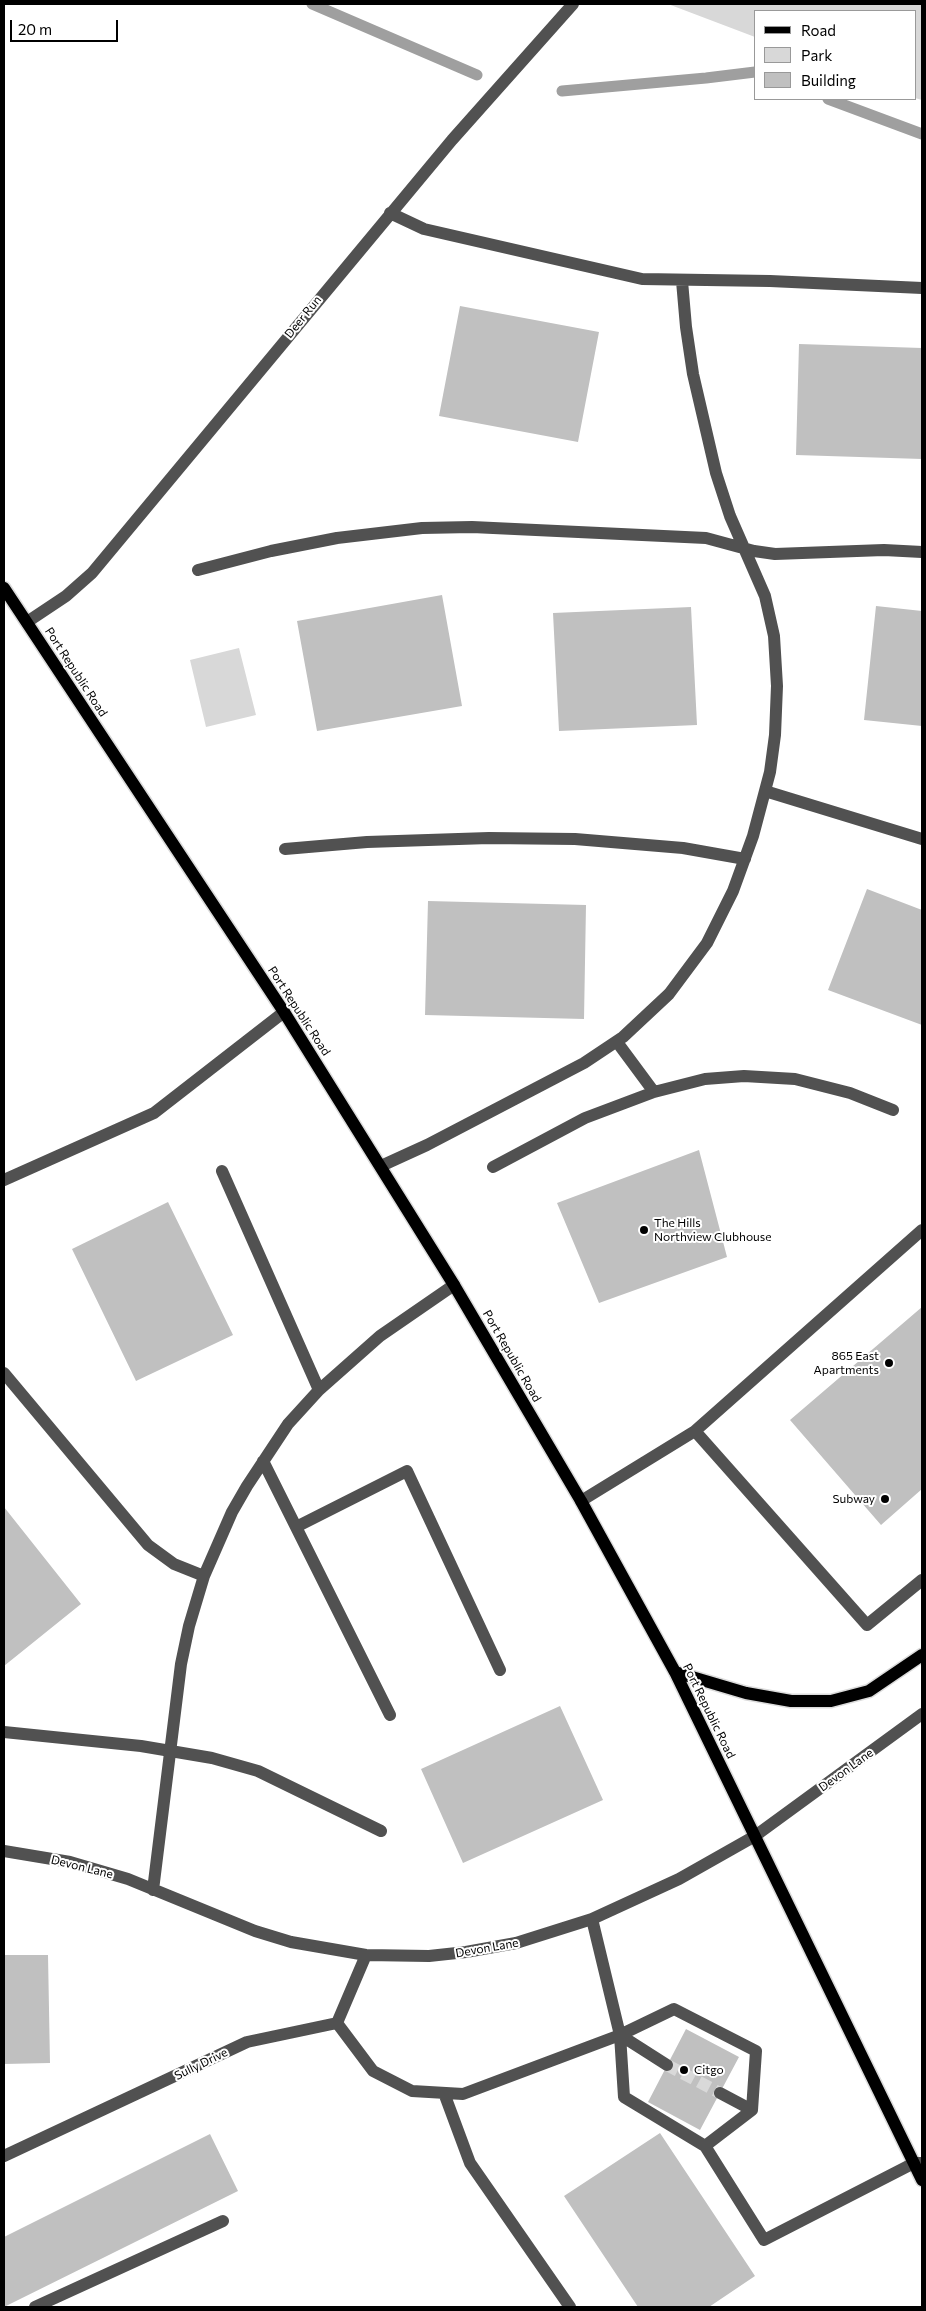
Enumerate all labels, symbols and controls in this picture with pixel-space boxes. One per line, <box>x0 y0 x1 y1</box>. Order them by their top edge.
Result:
scale bar <box>12 10 120 42</box>
legend <box>754 10 916 100</box>
text: 20 m <box>18 20 52 38</box>
text: Road <box>801 21 836 39</box>
text: Park <box>801 46 832 64</box>
text: Building <box>801 71 856 89</box>
street label: Deer Run <box>282 293 324 341</box>
street label: Port Republic Road <box>42 625 110 719</box>
street label: Port Republic Road <box>265 964 333 1058</box>
place label: The Hills Northview Clubhouse <box>654 1216 772 1244</box>
marker: The Hills Northview Clubhouse <box>638 1224 650 1236</box>
street label: Port Republic Road <box>480 1307 544 1405</box>
place label: 865 East Apartments <box>814 1349 879 1377</box>
marker: 865 East Apartments <box>883 1357 895 1369</box>
place label: Subway <box>832 1492 875 1506</box>
marker: Subway <box>879 1493 891 1505</box>
street label: Port Republic Road <box>680 1661 738 1761</box>
street label: Devon Lane <box>816 1745 876 1795</box>
street label: Devon Lane <box>49 1852 115 1882</box>
street label: Devon Lane <box>454 1935 520 1961</box>
street label: Sully Drive <box>172 2045 230 2083</box>
place label: Citgo <box>694 2063 724 2077</box>
marker: Citgo <box>678 2064 690 2076</box>

